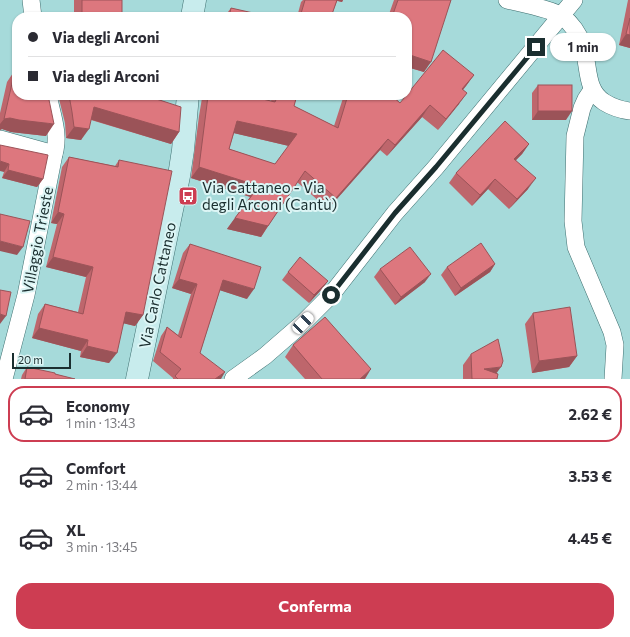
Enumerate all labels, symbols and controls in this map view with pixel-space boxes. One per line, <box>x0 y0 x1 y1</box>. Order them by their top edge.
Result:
text: Via degli Arconi <box>52 28 160 46</box>
callout: 1 min <box>550 33 616 61</box>
route end <box>527 38 545 56</box>
text: 1 min <box>568 39 598 55</box>
text: Via degli Arconi <box>52 67 160 85</box>
place label: Via Cattaneo - Via degli Arconi (Cantù) <box>202 178 337 213</box>
street label: Villaggio Trieste <box>18 185 56 295</box>
bus stop icon: Via Cattaneo - Via degli Arconi (Cantù) <box>177 185 199 207</box>
street label: Via Carlo Cattaneo <box>135 220 179 350</box>
route start <box>322 286 340 304</box>
car <box>290 310 316 336</box>
scale bar <box>12 351 71 370</box>
text: 20 m <box>18 353 43 366</box>
icon: car <box>18 396 54 432</box>
text: Economy <box>66 397 130 415</box>
text: 2.62 € <box>569 405 612 423</box>
text: 1 min · 13:43 <box>66 415 136 431</box>
icon: car <box>18 458 54 494</box>
text: Comfort <box>66 459 126 477</box>
text: 3.53 € <box>569 467 612 485</box>
text: 2 min · 13:44 <box>66 477 138 493</box>
icon: car <box>18 520 54 556</box>
text: XL <box>66 521 85 539</box>
text: 4.45 € <box>568 529 612 547</box>
text: 3 min · 13:45 <box>66 539 137 555</box>
button: Conferma <box>16 583 614 629</box>

